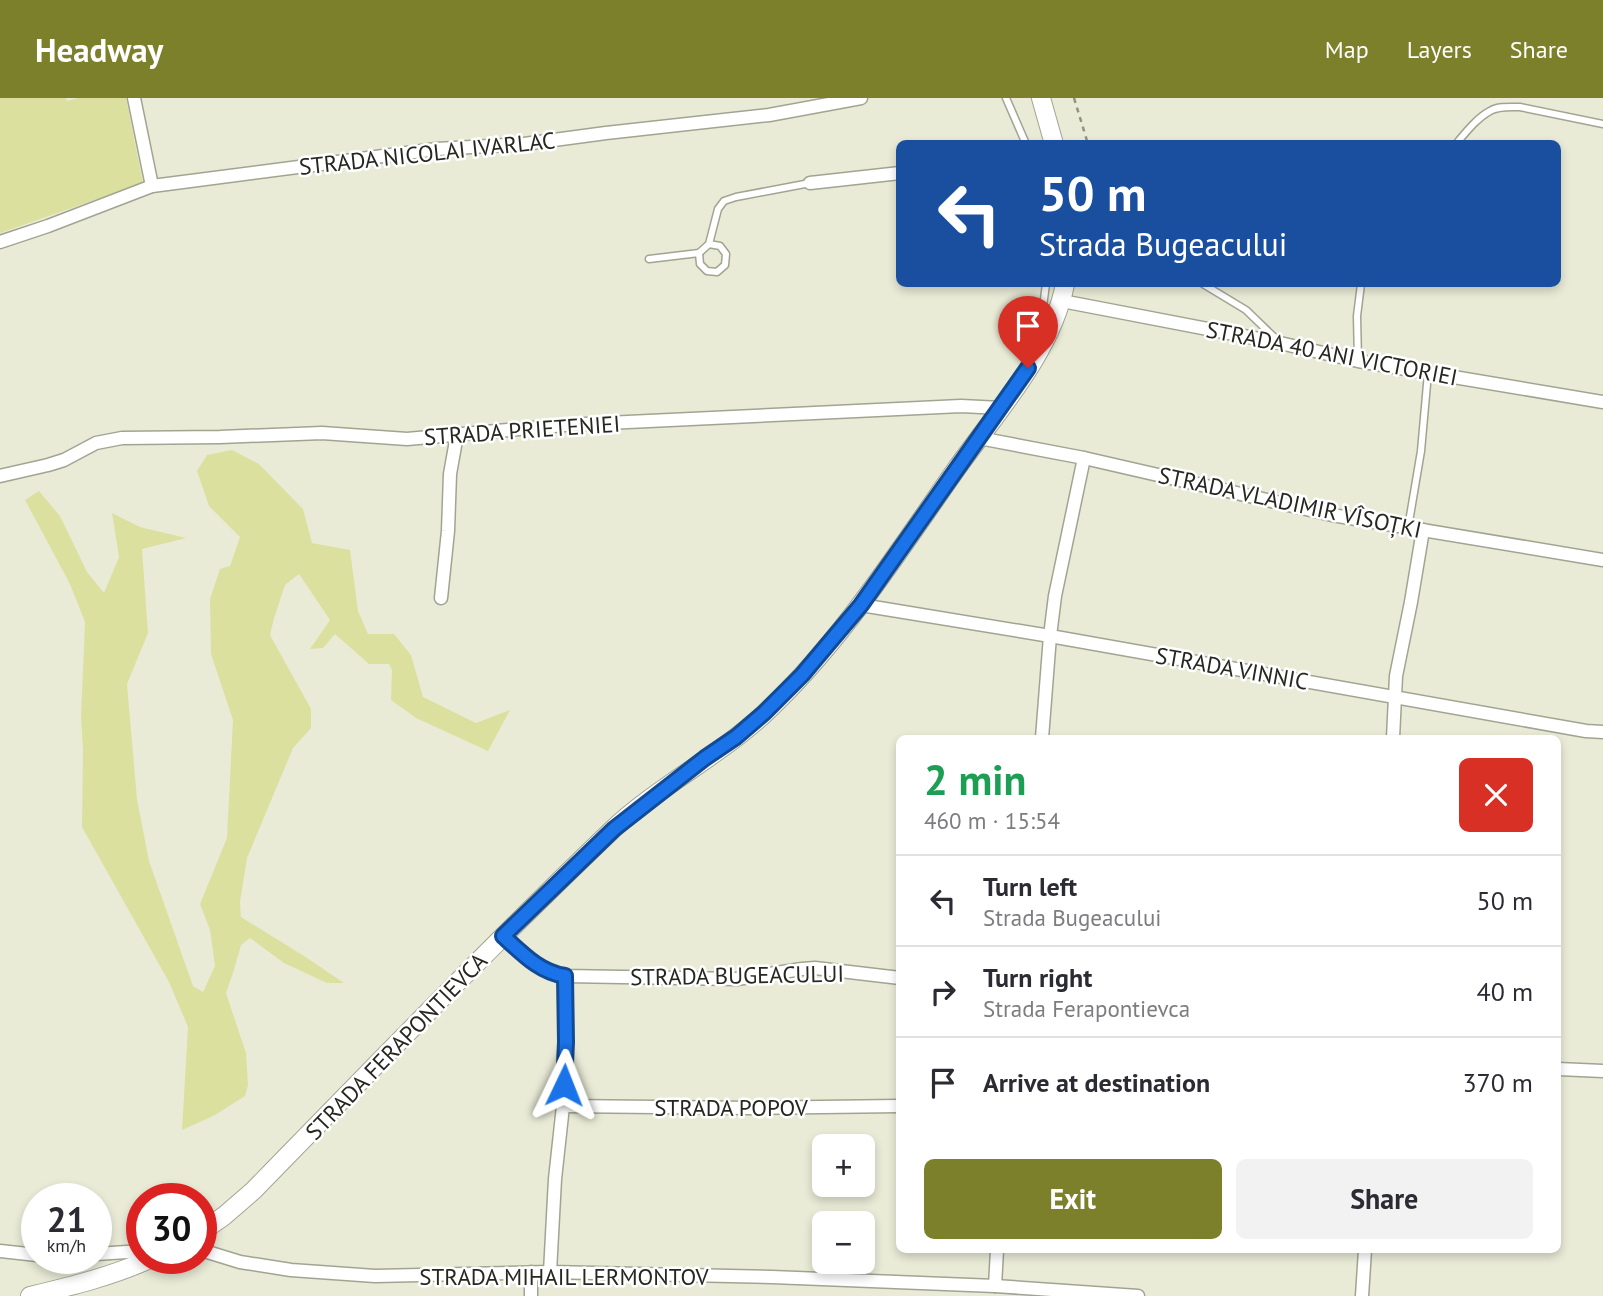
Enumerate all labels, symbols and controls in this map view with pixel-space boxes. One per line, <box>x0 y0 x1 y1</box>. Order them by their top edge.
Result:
text: Headway <box>35 28 163 71</box>
text: Map <box>1325 34 1369 65</box>
text: Layers <box>1407 34 1472 65</box>
text: Share <box>1510 34 1568 65</box>
street label: STRADA NICOLAI IVARLAC <box>298 125 556 181</box>
text: 50 m <box>1039 161 1146 225</box>
icon: left <box>924 168 1015 259</box>
text: Strada Bugeacului <box>1039 223 1287 265</box>
pin <box>998 296 1058 368</box>
icon: arrive <box>1009 307 1047 345</box>
street label: STRADA 40 ANI VICTORIEI <box>1204 314 1460 392</box>
street label: STRADA PRIETENIEI <box>423 409 621 451</box>
street label: STRADA VLADIMIR VÎSOȚKI <box>1156 460 1424 544</box>
street label: STRADA VINNIC <box>1153 640 1311 696</box>
text: 2 min <box>924 752 1026 807</box>
button: close <box>1459 758 1533 832</box>
text: 460 m · 15:54 <box>924 806 1060 835</box>
text: Turn left <box>983 870 1077 903</box>
icon: left <box>924 882 962 920</box>
text: 50 m <box>1477 884 1533 917</box>
text: Strada Bugeacului <box>983 903 1161 932</box>
street label: STRADA FERAPONTIEVCA <box>299 946 493 1146</box>
street label: STRADA BUGEACULUI <box>630 959 844 991</box>
text: Turn right <box>983 961 1092 994</box>
icon: right <box>924 973 962 1011</box>
text: 40 m <box>1477 975 1533 1008</box>
text: Strada Ferapontievca <box>983 994 1190 1023</box>
position arrow <box>527 1048 601 1122</box>
icon: arrive <box>924 1064 962 1102</box>
text: Arrive at destination <box>983 1066 1210 1099</box>
text: 370 m <box>1462 1066 1533 1099</box>
street label: STRADA POPOV <box>654 1093 809 1122</box>
map controls <box>812 1134 875 1274</box>
button: + <box>812 1134 875 1197</box>
button: Exit <box>924 1159 1222 1239</box>
button: Share <box>1236 1159 1533 1239</box>
speed limit sign: 30 <box>126 1183 217 1274</box>
text: 21 <box>47 1196 86 1242</box>
button: − <box>812 1211 875 1274</box>
text: km/h <box>47 1234 86 1257</box>
street label: STRADA MIHAIL LERMONTOV <box>419 1262 710 1291</box>

